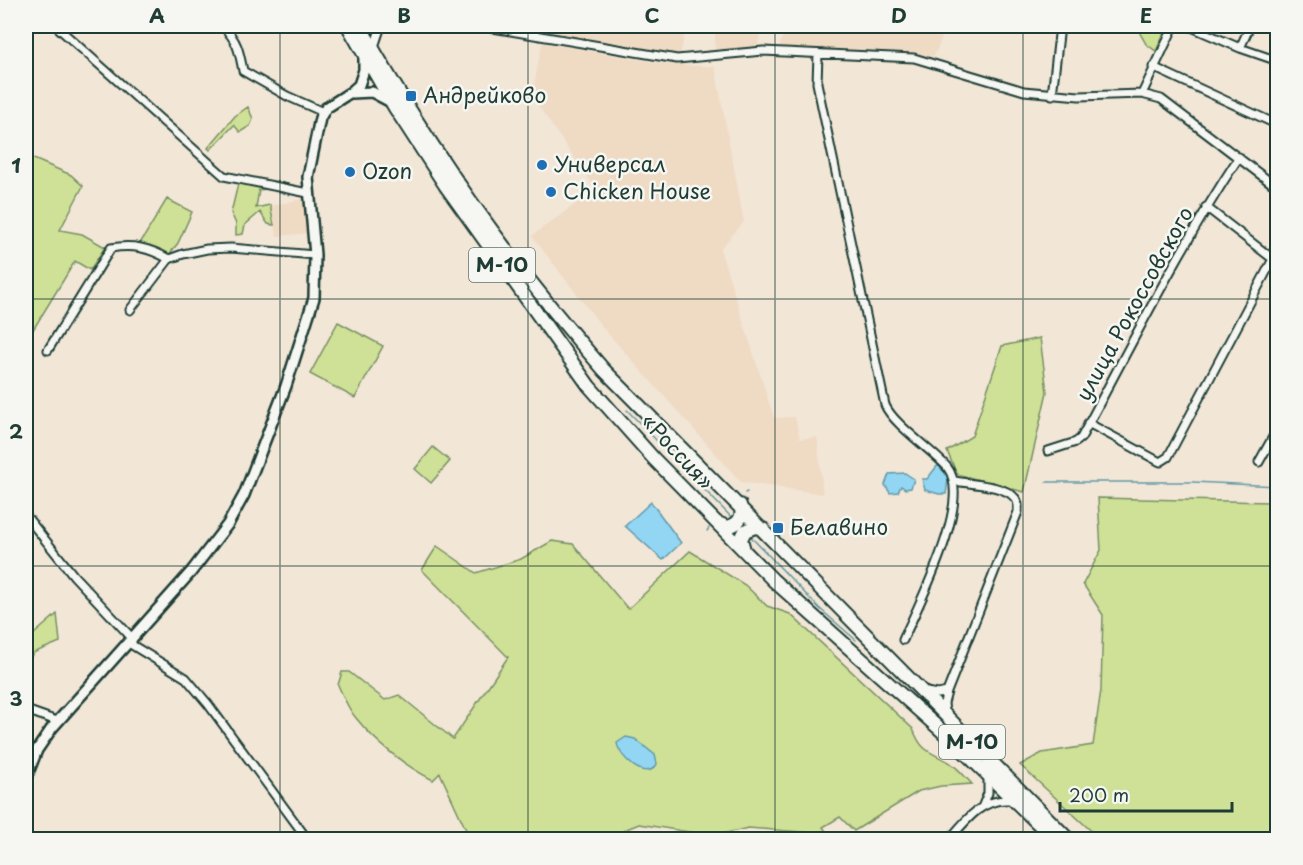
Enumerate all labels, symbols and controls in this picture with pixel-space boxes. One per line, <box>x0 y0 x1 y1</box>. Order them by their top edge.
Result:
text: A <box>149 0 165 30</box>
text: B <box>397 0 411 30</box>
text: C <box>644 0 660 30</box>
text: D <box>891 0 907 30</box>
text: E <box>1140 0 1152 30</box>
place label: Андрейково <box>423 78 546 110</box>
marker: Андрейково <box>404 89 418 103</box>
place label: Универсал <box>554 147 666 179</box>
text: 1 <box>11 150 21 180</box>
place label: Ozon <box>362 154 412 186</box>
marker: Универсал <box>535 158 549 172</box>
marker: Ozon <box>343 165 357 179</box>
place label: Chicken House <box>563 174 711 206</box>
marker: Chicken House <box>544 185 558 199</box>
street label: улица Рокоссовского <box>1066 200 1200 406</box>
road number: М-10 <box>469 248 535 282</box>
street label: «Россия» <box>635 405 722 496</box>
text: 2 <box>9 416 23 446</box>
place label: Белавино <box>790 510 888 542</box>
marker: Белавино <box>771 521 785 535</box>
text: 3 <box>9 683 23 713</box>
road number: М-10 <box>939 725 1005 759</box>
scale bar <box>1060 775 1232 813</box>
text: 200 m <box>1069 781 1129 808</box>

